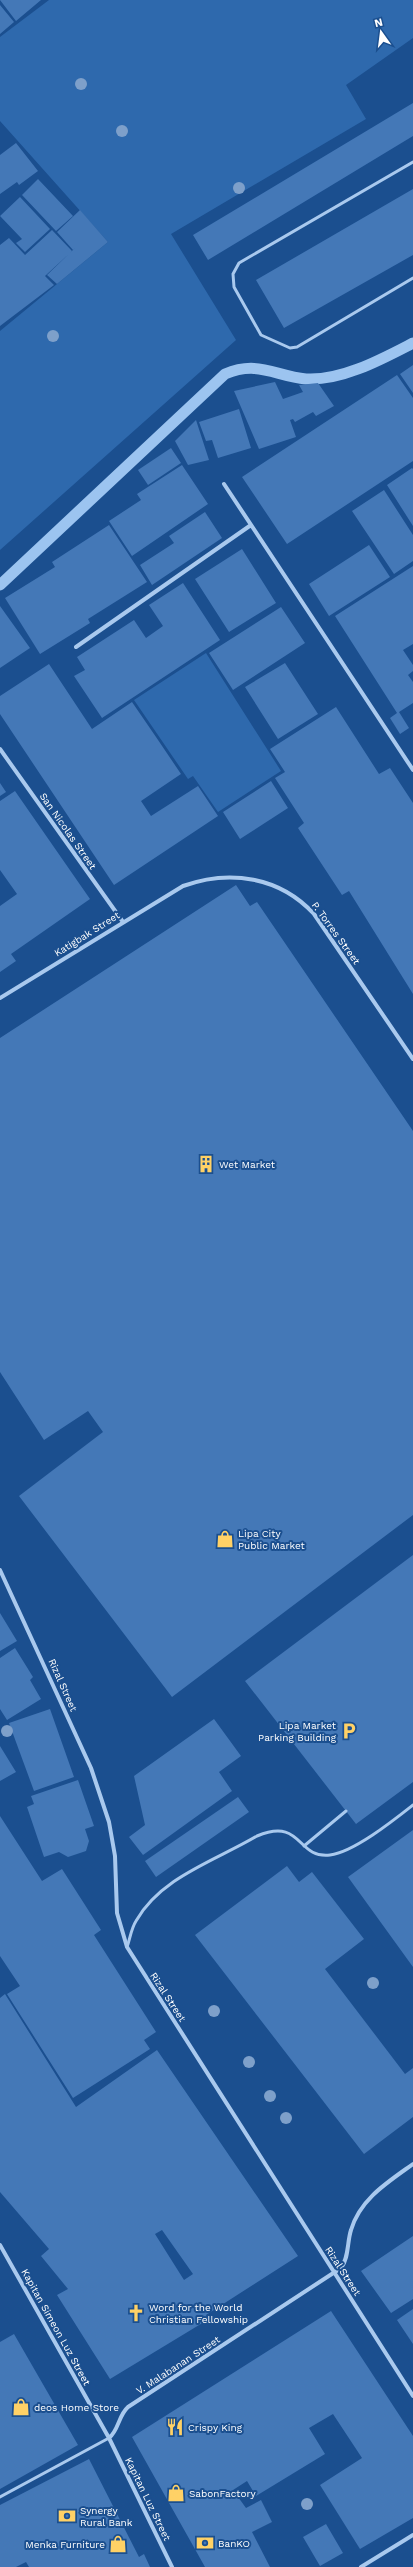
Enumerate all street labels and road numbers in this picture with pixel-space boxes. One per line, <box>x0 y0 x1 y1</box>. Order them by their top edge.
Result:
street label: San Nicolas Street <box>37 791 99 872</box>
street label: P. Torres Street <box>310 900 363 967</box>
street label: Katigbak Street <box>52 909 122 959</box>
street label: Rizal Street <box>46 1657 80 1714</box>
street label: Rizal Street <box>148 1970 188 2024</box>
street label: Rizal Street <box>323 2244 363 2298</box>
street label: Kapitan Simeon Luz Street <box>19 2267 93 2388</box>
street label: V. Malabanan Street <box>134 2333 223 2396</box>
street label: Kapitan Luz Street <box>123 2456 173 2543</box>

